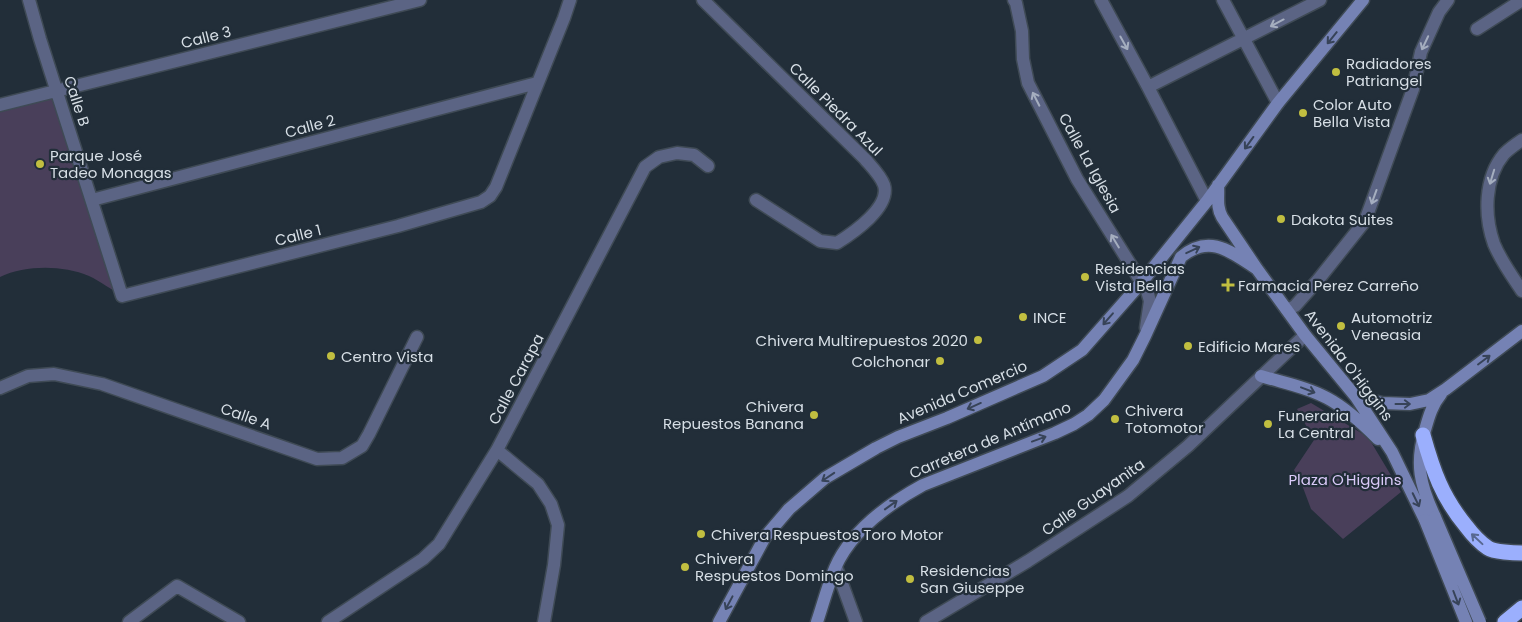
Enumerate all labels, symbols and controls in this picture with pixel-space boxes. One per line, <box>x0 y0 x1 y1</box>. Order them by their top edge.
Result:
one-way arrow <box>1270 18 1284 28</box>
street label: Calle 3 <box>179 21 233 53</box>
one-way arrow <box>1326 31 1337 44</box>
one-way arrow <box>1119 35 1129 50</box>
one-way arrow <box>1419 35 1429 50</box>
place label: Radiadores Patriangel <box>1346 53 1432 91</box>
street label: Calle Piedra Azul <box>785 58 887 160</box>
marker: Radiadores Patriangel <box>1330 66 1342 78</box>
street label: Calle B <box>59 73 95 129</box>
one-way arrow <box>1031 92 1041 107</box>
place label: Color Auto Bella Vista <box>1313 94 1392 132</box>
marker: Color Auto Bella Vista <box>1297 107 1309 119</box>
street label: Calle 2 <box>283 109 337 143</box>
street label: Calle La Iglesia <box>1054 109 1126 217</box>
one-way arrow <box>1244 136 1254 150</box>
place label: Parque José Tadeo Monagas <box>50 145 172 183</box>
marker: Parque José Tadeo Monagas <box>34 158 46 170</box>
one-way arrow <box>1487 168 1497 184</box>
one-way arrow <box>1369 188 1378 204</box>
place label: Dakota Suites <box>1291 209 1394 230</box>
marker: Dakota Suites <box>1275 213 1287 225</box>
street label: Calle 1 <box>273 219 323 251</box>
one-way arrow <box>1110 235 1120 249</box>
one-way arrow <box>1186 244 1201 254</box>
place label: Residencias Vista Bella <box>1095 258 1185 296</box>
marker: Residencias Vista Bella <box>1079 271 1091 283</box>
place label: Farmacia Perez Carreño <box>1238 275 1419 296</box>
marker: Farmacia Perez Carreño <box>1222 279 1234 291</box>
street label: Avenida O'Higgins <box>1300 305 1398 425</box>
place label: INCE <box>1033 307 1067 328</box>
place label: Automotriz Veneasia <box>1351 307 1433 345</box>
marker: INCE <box>1017 311 1029 323</box>
one-way arrow <box>1103 313 1114 326</box>
marker: Automotriz Veneasia <box>1335 320 1347 332</box>
street label: Calle Carapa <box>483 330 549 428</box>
place label: Chivera Multirepuestos 2020 <box>756 330 968 351</box>
marker: Chivera Multirepuestos 2020 <box>972 334 984 346</box>
place label: Edificio Mares <box>1198 336 1301 357</box>
marker: Edificio Mares <box>1182 340 1194 352</box>
place label: Centro Vista <box>341 346 433 367</box>
marker: Centro Vista <box>325 350 337 362</box>
place label: Colchonar <box>851 351 930 372</box>
one-way arrow <box>1477 354 1490 365</box>
street label: Avenida Comercio <box>894 355 1030 429</box>
marker: Colchonar <box>934 355 946 367</box>
one-way arrow <box>1300 386 1315 395</box>
place label: Chivera Repuestos Banana <box>663 396 804 434</box>
street label: Carretera de Antímano <box>906 396 1074 484</box>
street label: Calle A <box>218 398 274 434</box>
one-way arrow <box>1394 399 1411 409</box>
place label: Chivera Totomotor <box>1125 400 1204 438</box>
one-way arrow <box>967 401 982 411</box>
place label: Funeraria La Central <box>1278 405 1354 443</box>
marker: Chivera Repuestos Banana <box>808 409 820 421</box>
marker: Chivera Totomotor <box>1109 413 1121 425</box>
marker: Funeraria La Central <box>1262 418 1274 430</box>
one-way arrow <box>1031 434 1046 443</box>
street label: Calle Guayanita <box>1037 454 1149 540</box>
park label: Plaza O'Higgins <box>1288 469 1402 490</box>
one-way arrow <box>821 472 835 482</box>
one-way arrow <box>1411 492 1421 507</box>
one-way arrow <box>884 500 898 510</box>
place label: Chivera Respuestos Toro Motor <box>711 524 944 545</box>
marker: Chivera Respuestos Toro Motor <box>695 528 707 540</box>
one-way arrow <box>1471 533 1484 545</box>
place label: Chivera Respuestos Domingo <box>695 548 854 586</box>
place label: Residencias San Giuseppe <box>920 560 1024 598</box>
marker: Chivera Respuestos Domingo <box>679 561 691 573</box>
marker: Residencias San Giuseppe <box>904 573 916 585</box>
one-way arrow <box>1452 589 1461 605</box>
one-way arrow <box>724 595 734 610</box>

